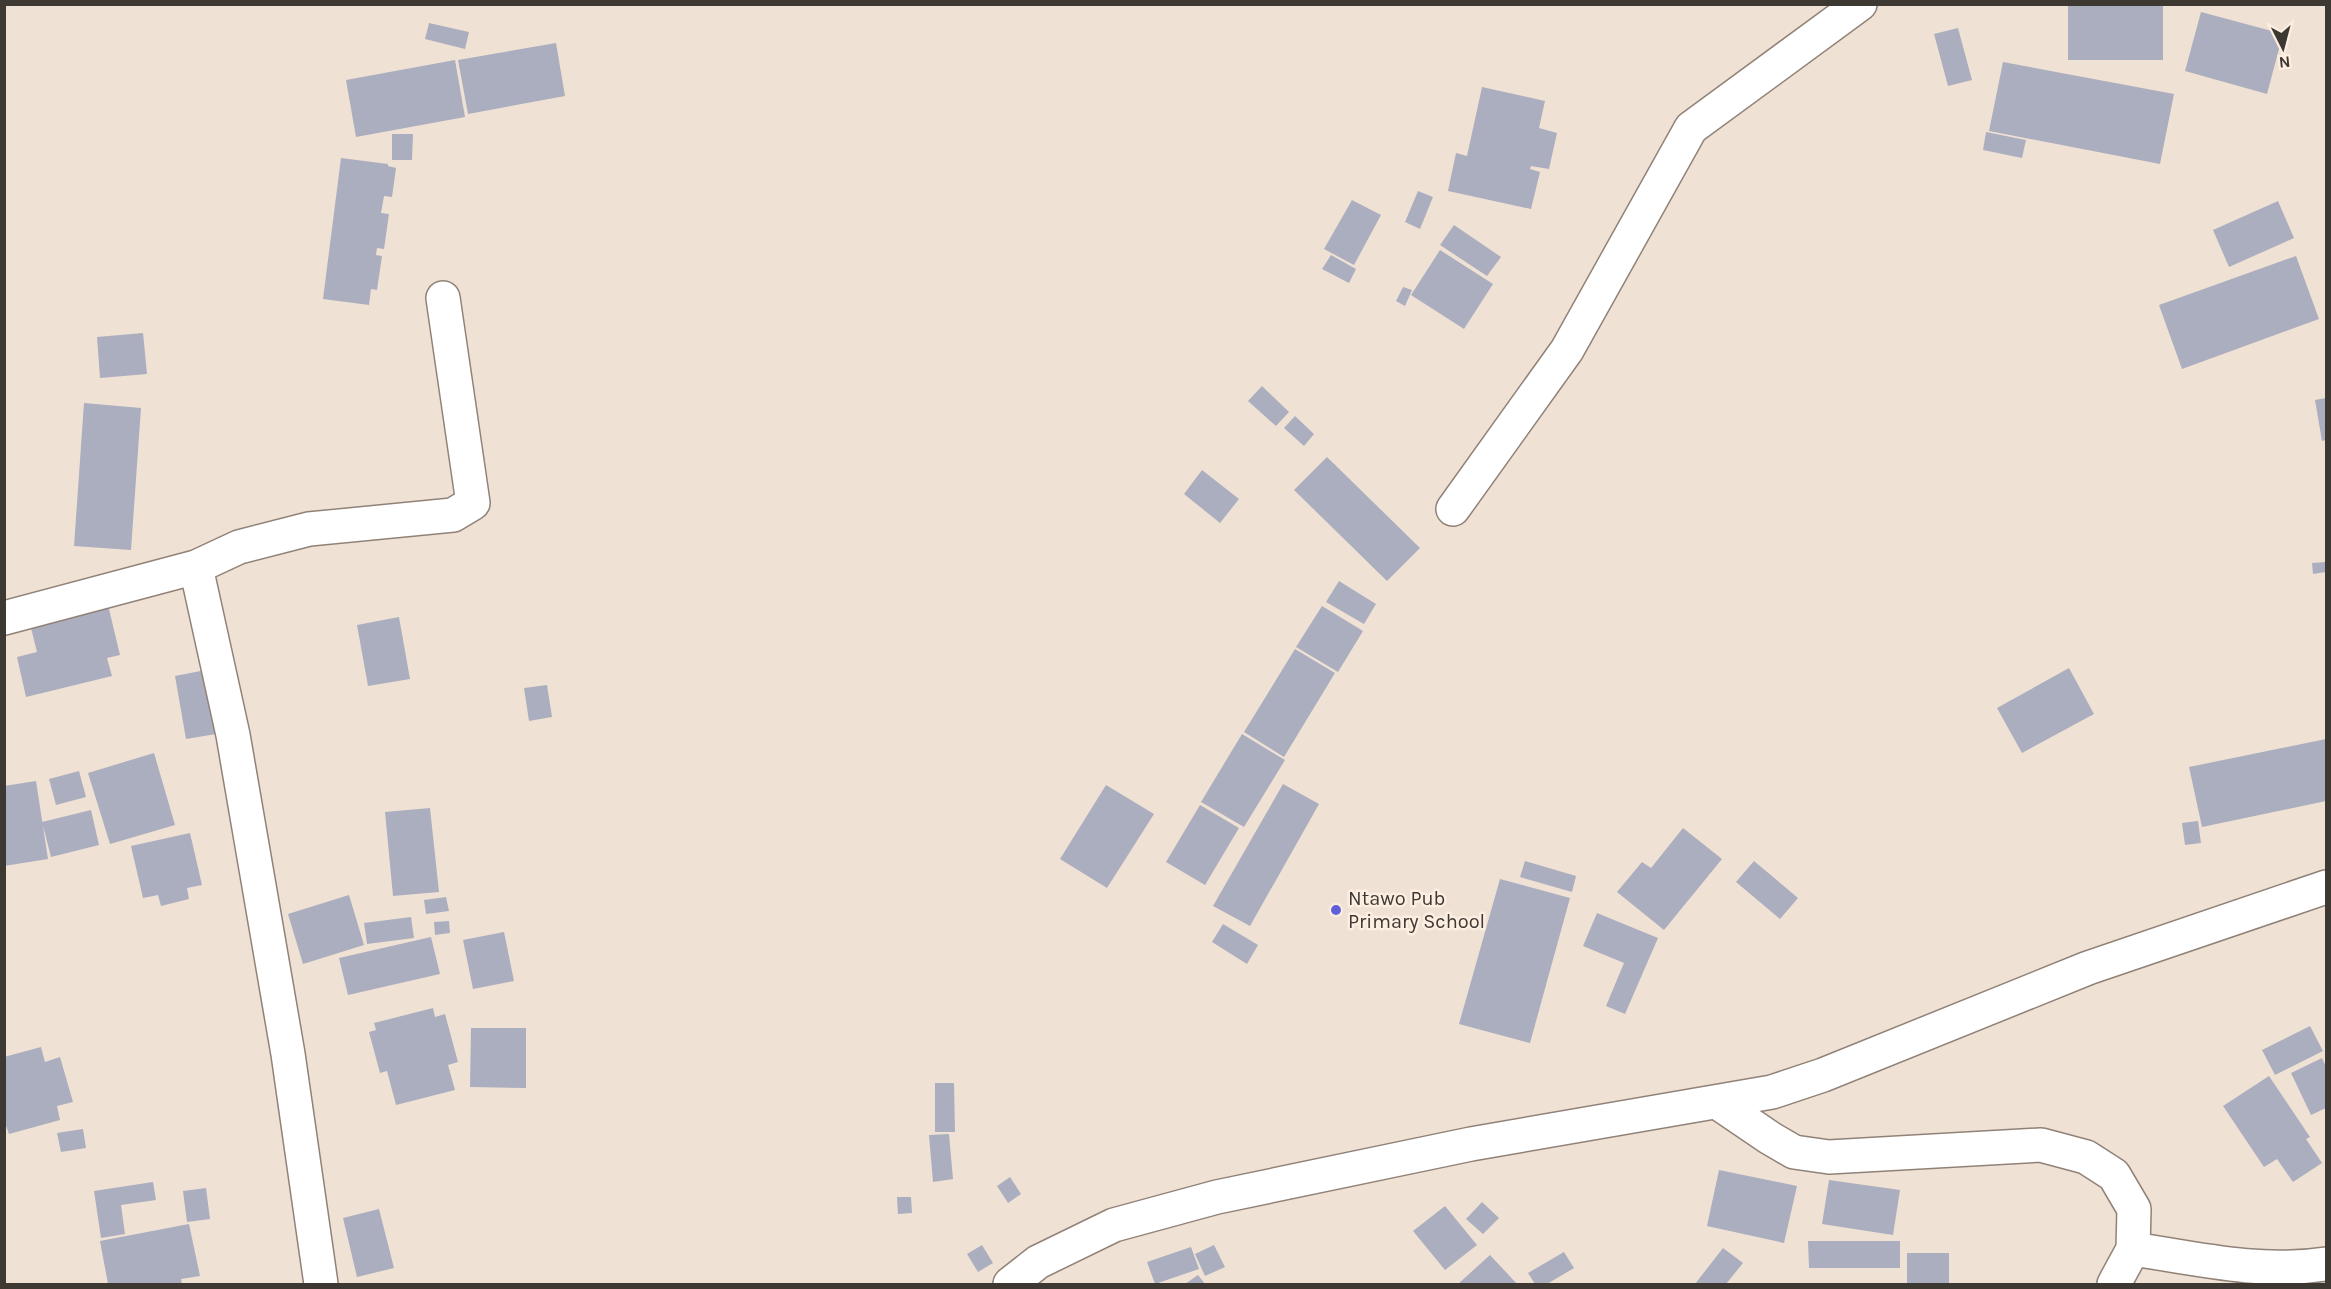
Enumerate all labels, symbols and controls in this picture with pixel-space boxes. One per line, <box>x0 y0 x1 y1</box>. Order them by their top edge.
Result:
north arrow <box>2253 18 2313 78</box>
text: N <box>2278 52 2291 72</box>
place label: Ntawo Pub Primary School <box>1348 887 1485 933</box>
marker: Ntawo Pub Primary School <box>1329 903 1343 917</box>

